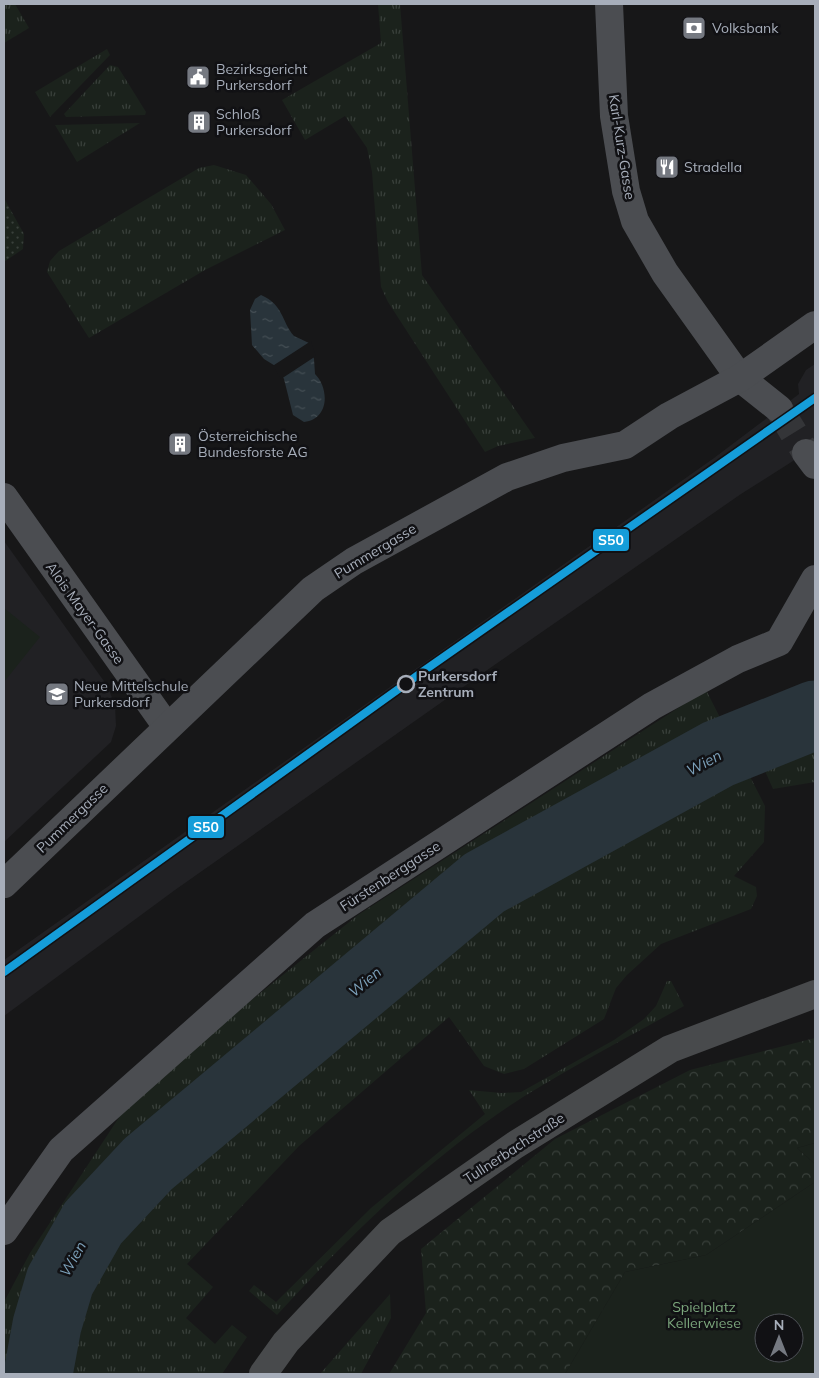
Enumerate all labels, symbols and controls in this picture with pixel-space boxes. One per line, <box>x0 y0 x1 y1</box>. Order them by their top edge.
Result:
bank icon: Volksbank <box>681 15 707 41</box>
place label: Volksbank <box>712 19 779 37</box>
place label: Bezirksgericht Purkersdorf <box>216 60 307 94</box>
public building icon: Bezirksgericht Purkersdorf <box>185 64 211 90</box>
street label: Karl-Kurz-Gasse <box>605 93 639 201</box>
place label: Schloß Purkersdorf <box>216 105 292 139</box>
building icon: Schloß Purkersdorf <box>186 109 212 135</box>
restaurant icon: Stradella <box>654 154 680 180</box>
place label: Stradella <box>684 158 742 176</box>
place label: Österreichische Bundesforste AG <box>198 427 308 461</box>
building icon: Österreichische Bundesforste AG <box>167 431 193 457</box>
street label: Pummergasse <box>331 519 419 583</box>
line badge: S50 <box>592 528 630 552</box>
text: S50 <box>598 531 624 549</box>
street label: Alois Mayer-Gasse <box>42 558 128 668</box>
place label: Purkersdorf Zentrum <box>418 667 498 701</box>
marker: Purkersdorf Zentrum <box>397 675 415 693</box>
place label: Neue Mittelschule Purkersdorf <box>74 677 188 711</box>
school or university icon: Neue Mittelschule Purkersdorf <box>44 681 70 707</box>
water label: Wien <box>683 745 725 780</box>
street label: Pummergasse <box>32 779 112 857</box>
line badge: S50 <box>187 815 225 839</box>
text: S50 <box>193 818 219 836</box>
street label: Fürstenberggasse <box>336 837 444 915</box>
water label: Wien <box>344 962 385 1001</box>
street label: Tullnerbachstraße <box>460 1109 568 1187</box>
water label: Wien <box>55 1238 90 1280</box>
park label: Spielplatz Kellerwiese <box>667 1298 741 1332</box>
north arrow <box>754 1313 804 1363</box>
text: N <box>774 1316 784 1334</box>

